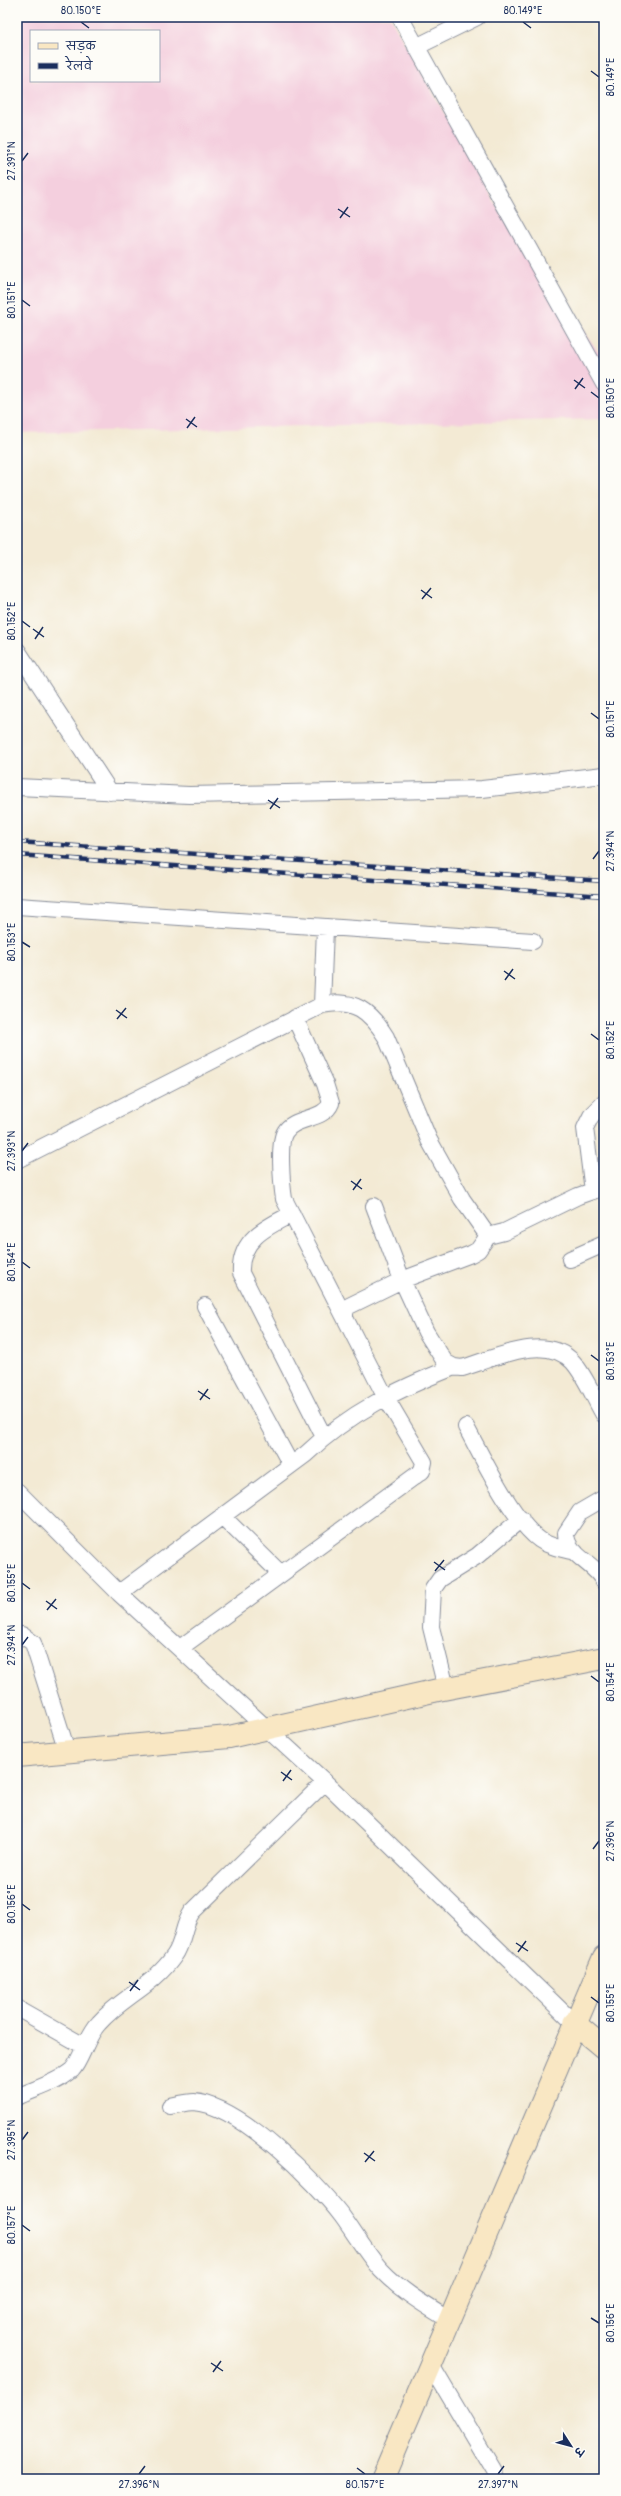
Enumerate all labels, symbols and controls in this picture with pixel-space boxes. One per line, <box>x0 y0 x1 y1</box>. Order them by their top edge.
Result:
text: 80.150°E <box>61 5 101 17</box>
text: 80.149°E <box>504 5 542 17</box>
legend <box>30 30 160 82</box>
text: सड़क <box>65 39 97 54</box>
text: रेलवे <box>64 55 93 74</box>
text: 80.149°E <box>605 58 617 96</box>
text: 27.391°N <box>6 141 18 180</box>
text: 80.151°E <box>6 282 18 318</box>
text: 80.150°E <box>605 378 617 418</box>
text: 80.152°E <box>6 602 18 640</box>
text: 80.151°E <box>605 701 617 737</box>
text: 27.394°N <box>605 830 617 871</box>
text: 80.153°E <box>6 923 18 961</box>
text: 80.152°E <box>605 1021 617 1059</box>
text: 27.393°N <box>6 1131 18 1171</box>
text: 80.154°E <box>6 1243 18 1281</box>
text: 80.153°E <box>605 1342 617 1380</box>
text: 80.155°E <box>6 1564 18 1602</box>
text: 27.394°N <box>6 1624 18 1665</box>
text: 80.154°E <box>605 1663 617 1701</box>
text: 27.396°N <box>605 1820 617 1861</box>
text: 80.156°E <box>6 1885 18 1923</box>
text: 80.155°E <box>605 1984 617 2022</box>
text: 27.395°N <box>6 2120 18 2160</box>
text: 80.157°E <box>6 2206 18 2244</box>
text: 80.156°E <box>605 2304 617 2342</box>
north arrow <box>551 2426 591 2466</box>
text: उ <box>570 2444 587 2460</box>
text: 27.396°N <box>119 2479 160 2491</box>
text: 80.157°E <box>346 2479 384 2491</box>
text: 27.397°N <box>478 2479 518 2491</box>

